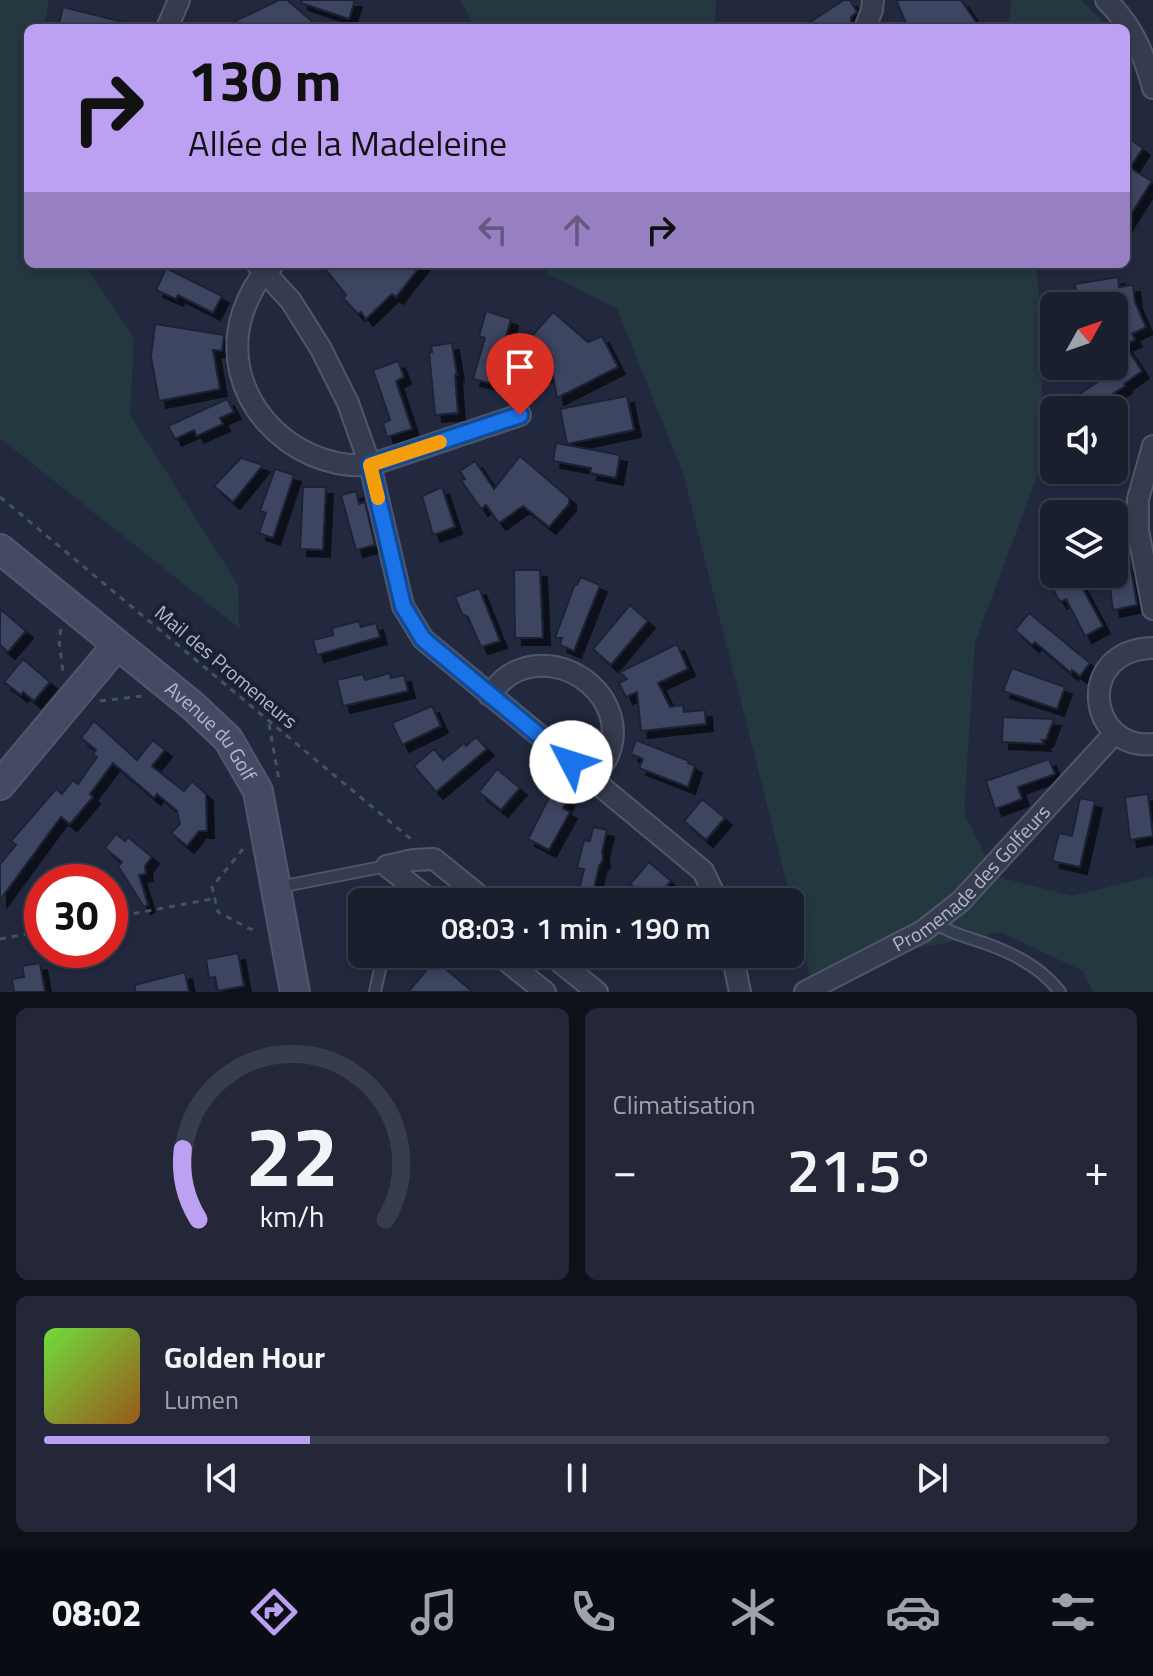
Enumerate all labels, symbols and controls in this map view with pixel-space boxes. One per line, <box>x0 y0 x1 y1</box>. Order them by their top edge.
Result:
text: 130 m <box>188 38 341 123</box>
icon: right <box>56 56 160 160</box>
text: Allée de la Madeleine <box>188 115 507 170</box>
icon: left <box>471 208 515 252</box>
icon: ahead <box>555 208 599 252</box>
icon: right <box>639 208 683 252</box>
north arrow <box>1040 292 1128 380</box>
map controls <box>1040 292 1128 588</box>
pin <box>486 333 554 415</box>
icon: arrive <box>498 345 542 389</box>
button: sound <box>1040 396 1128 484</box>
button: layers <box>1040 500 1128 588</box>
street label: Mail des Promeneurs <box>148 597 305 736</box>
street label: Avenue du Golf <box>159 673 265 787</box>
position arrow <box>529 720 613 804</box>
street label: Promenade des Golfeurs <box>887 797 1057 959</box>
speed limit sign: 30 <box>24 864 128 968</box>
text: 08:03 · 1 min · 190 m <box>441 905 711 951</box>
text: Climatisation <box>613 1085 756 1124</box>
text: 22 <box>246 1092 339 1218</box>
text: 21.5° <box>786 1124 935 1215</box>
text: − <box>613 1136 637 1203</box>
text: + <box>1084 1136 1109 1203</box>
text: km/h <box>260 1195 325 1238</box>
text: Golden Hour <box>164 1334 325 1380</box>
text: Lumen <box>164 1380 239 1419</box>
icon: previous <box>200 1456 244 1500</box>
icon: pause <box>555 1456 599 1500</box>
icon: next <box>910 1456 954 1500</box>
icon: directions <box>246 1584 302 1640</box>
icon: music <box>406 1584 462 1640</box>
icon: phone <box>565 1584 621 1640</box>
icon: climate <box>725 1584 781 1640</box>
icon: car <box>885 1584 941 1640</box>
icon: filters <box>1045 1584 1101 1640</box>
text: 08:02 <box>52 1585 142 1640</box>

